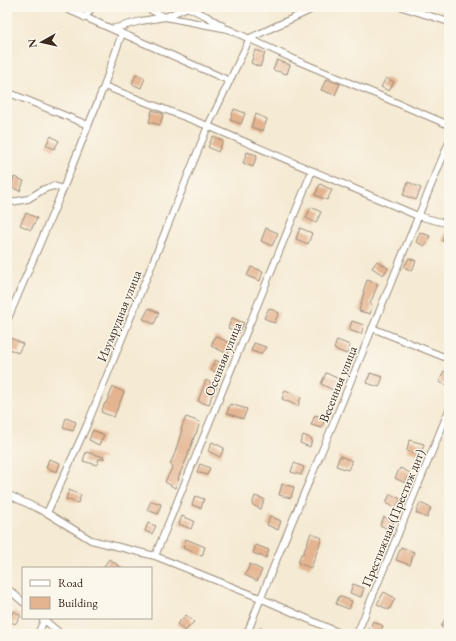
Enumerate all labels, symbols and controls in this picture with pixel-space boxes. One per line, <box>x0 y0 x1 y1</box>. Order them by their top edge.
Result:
north arrow <box>22 22 62 62</box>
text: N <box>25 38 40 49</box>
street label: Изумрудная улица <box>93 267 145 364</box>
street label: Осенняя улица <box>200 319 246 398</box>
street label: Весенняя улица <box>315 343 361 425</box>
street label: Престижная (Престиж днт) <box>358 447 428 589</box>
legend <box>22 567 152 619</box>
text: Road <box>58 575 84 591</box>
text: Building <box>58 595 99 611</box>

